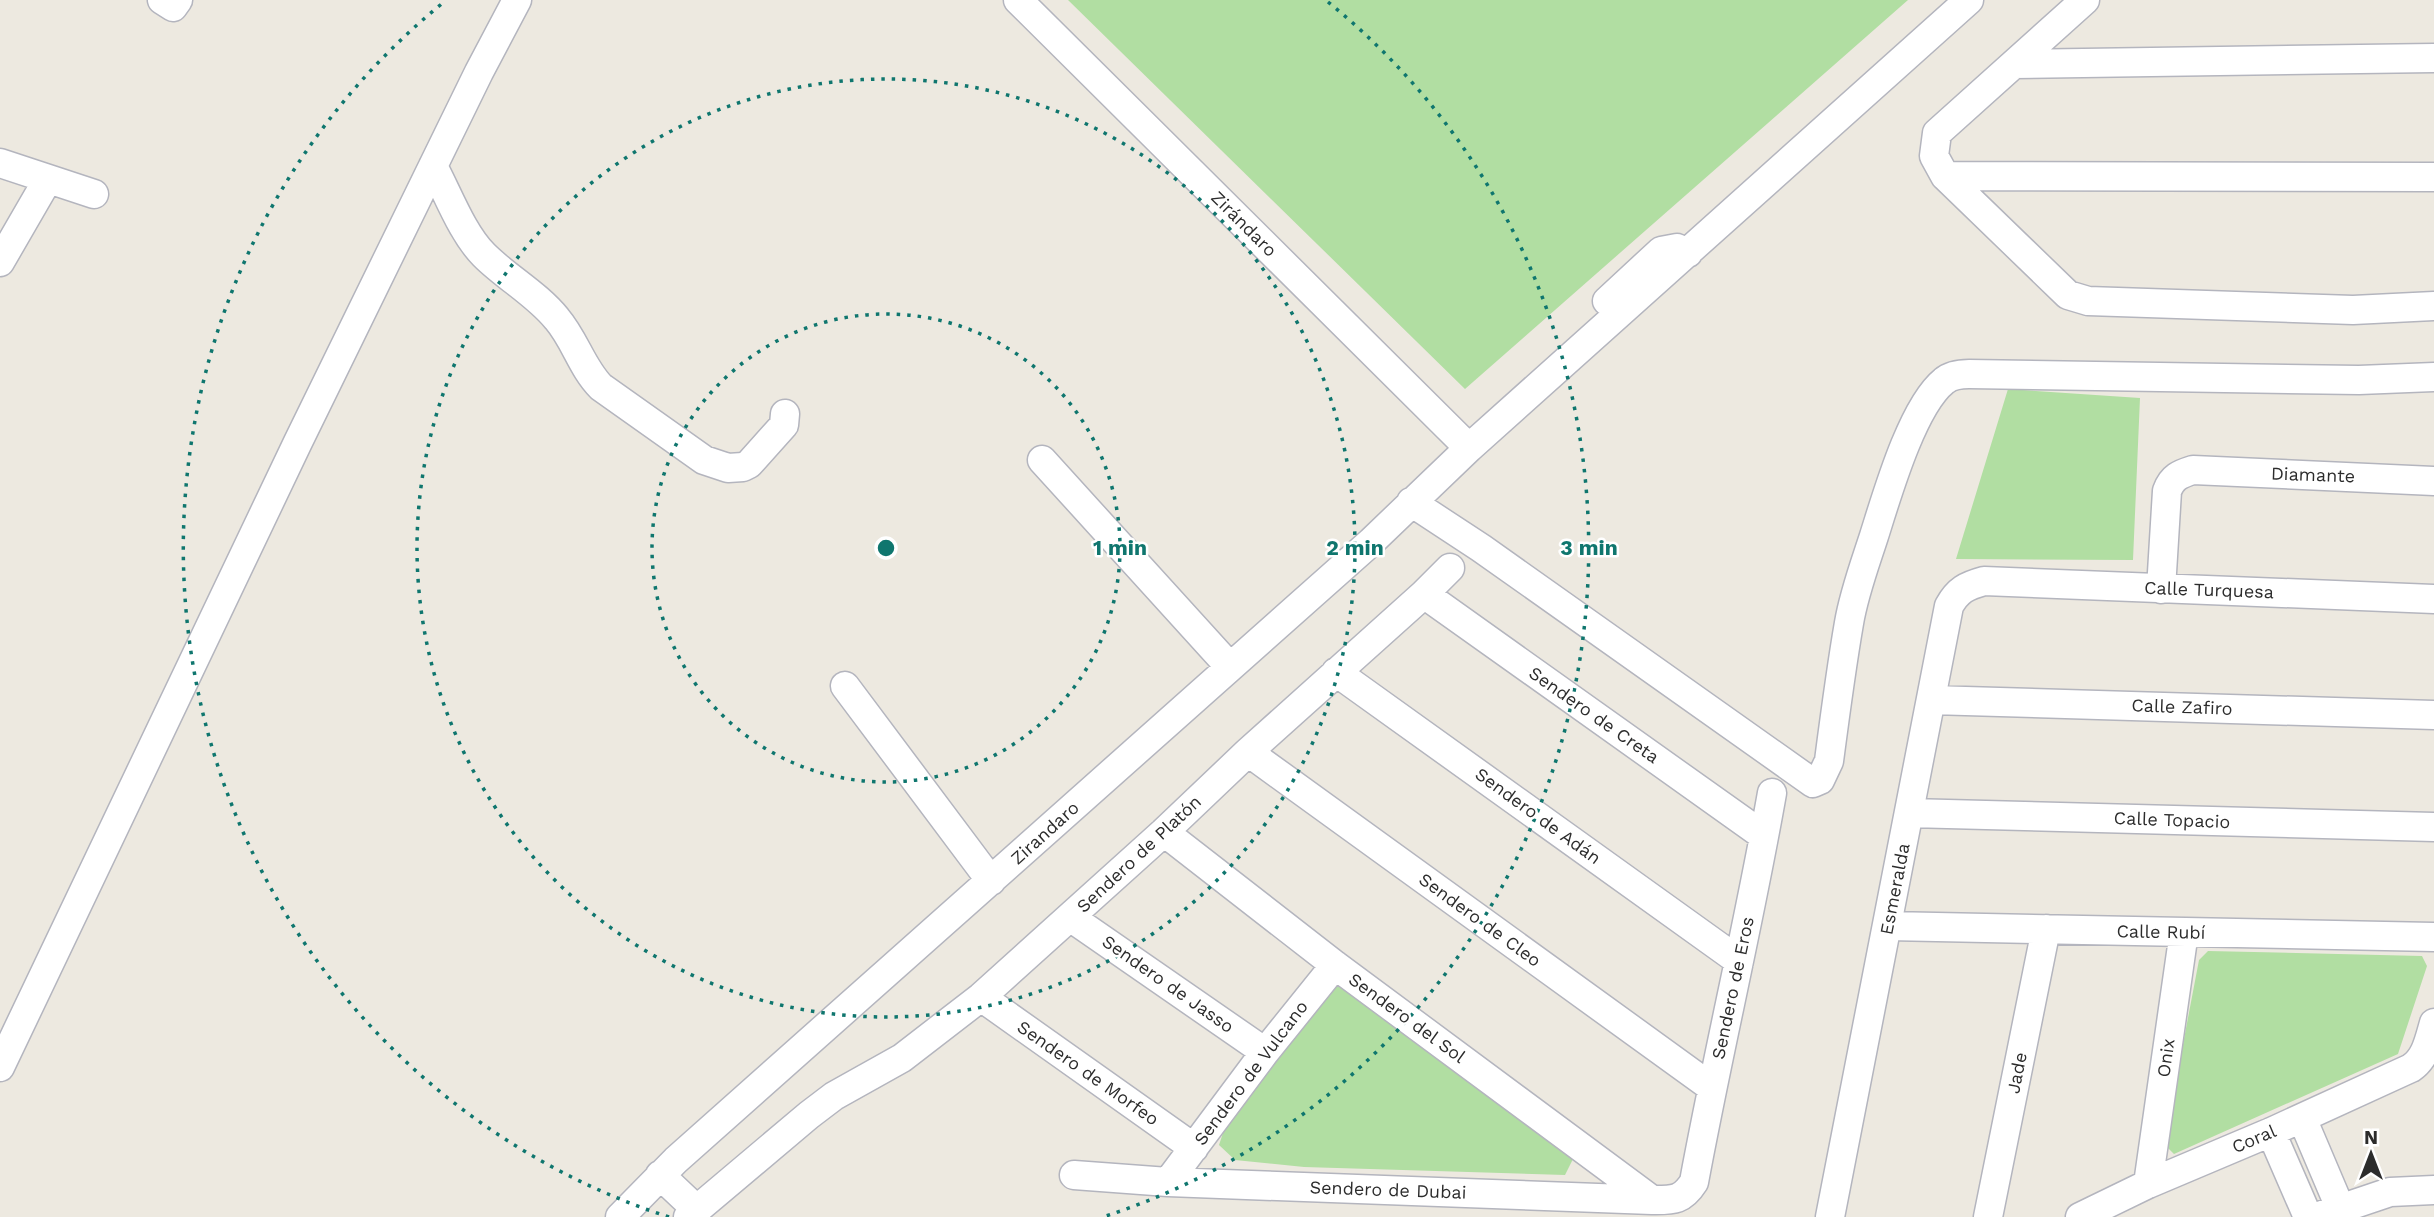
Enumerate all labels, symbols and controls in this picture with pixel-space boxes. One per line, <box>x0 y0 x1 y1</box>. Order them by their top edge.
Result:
street label: Zirándaro <box>1207 187 1281 261</box>
street label: Diamante <box>2271 463 2355 486</box>
text: 1 min <box>1093 535 1147 560</box>
text: 2 min <box>1326 535 1384 560</box>
text: 3 min <box>1560 535 1618 560</box>
centre of rings <box>874 536 898 560</box>
street label: Calle Turquesa <box>2144 577 2274 602</box>
street label: Sendero de Creta <box>1525 662 1663 767</box>
street label: Calle Zafiro <box>2131 694 2233 719</box>
street label: Sendero de Adán <box>1471 763 1605 868</box>
street label: Sendero de Platón <box>1072 791 1205 917</box>
street label: Zirandaro <box>1006 797 1083 868</box>
street label: Calle Topacio <box>2113 807 2231 832</box>
street label: Esmeralda <box>1875 841 1914 936</box>
street label: Sendero de Cleo <box>1415 868 1545 971</box>
street label: Sendero de Eros <box>1707 915 1758 1061</box>
street label: Calle Rubí <box>2116 920 2206 943</box>
street label: Sendero de Jasso <box>1098 930 1238 1037</box>
street label: Sendero del Sol <box>1345 968 1470 1067</box>
street label: Sendero de Vulcano <box>1189 996 1312 1149</box>
street label: Sendero de Morfeo <box>1013 1016 1163 1129</box>
street label: Onix <box>2152 1037 2179 1079</box>
street label: Jade <box>2002 1050 2031 1095</box>
north arrow <box>2336 1119 2406 1189</box>
street label: Coral <box>2229 1120 2280 1157</box>
text: N <box>2364 1126 2378 1149</box>
street label: Sendero de Dubai <box>1309 1176 1467 1203</box>

